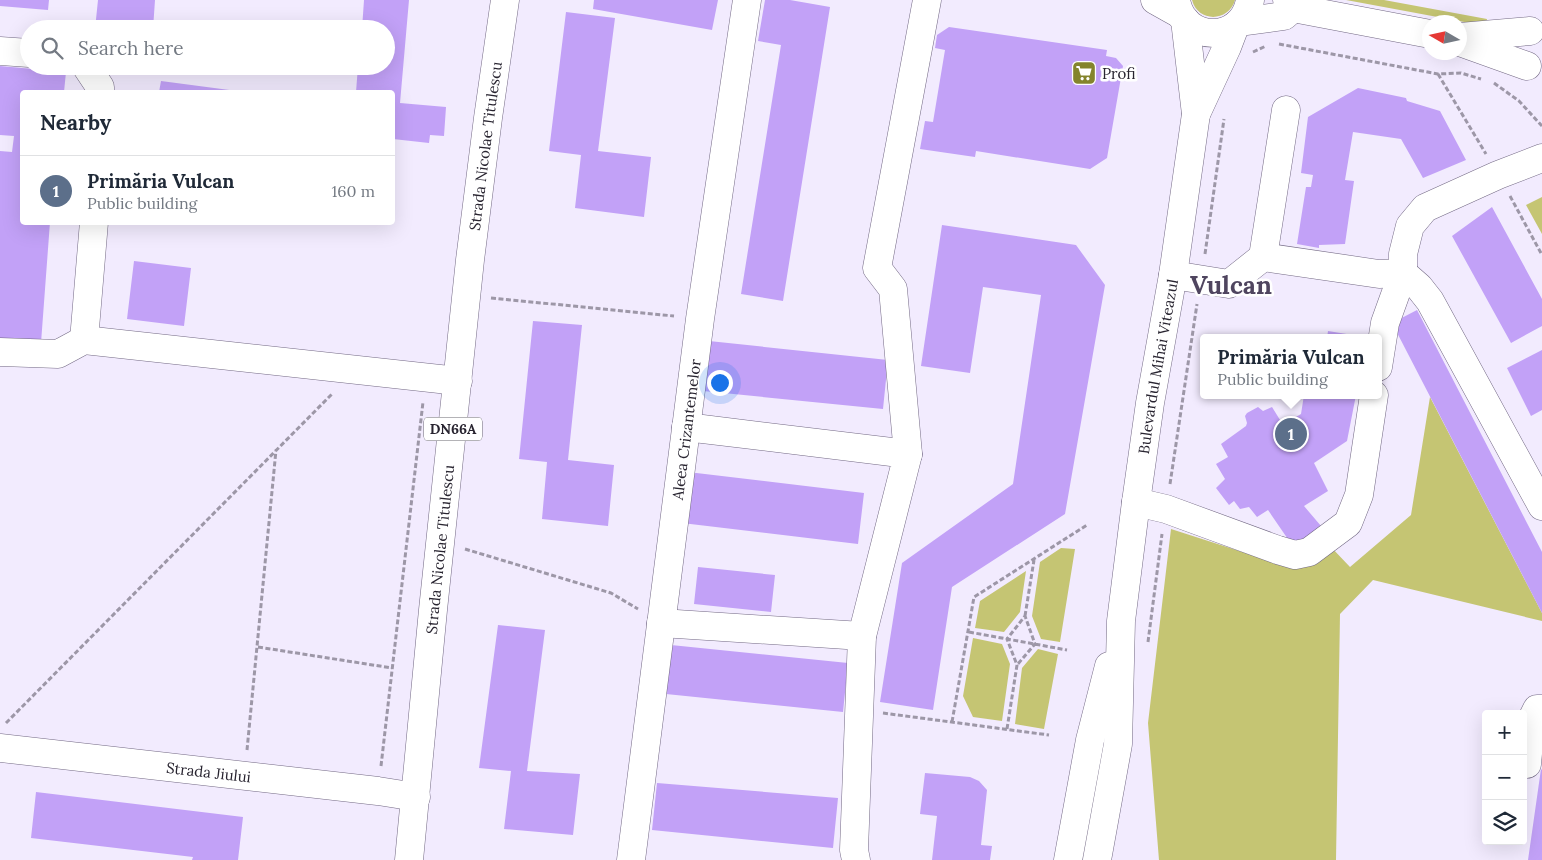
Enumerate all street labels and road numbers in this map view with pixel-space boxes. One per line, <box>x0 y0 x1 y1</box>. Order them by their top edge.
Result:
street label: Strada Nicolae Titulescu <box>464 60 506 232</box>
street label: Bulevardul Mihai Viteazul <box>1133 277 1182 455</box>
street label: Aleea Crizantemelor <box>667 357 704 502</box>
road number: DN66A <box>424 418 482 440</box>
street label: Strada Nicolae Titulescu <box>421 464 458 635</box>
street label: Strada Jiului <box>165 757 252 786</box>

